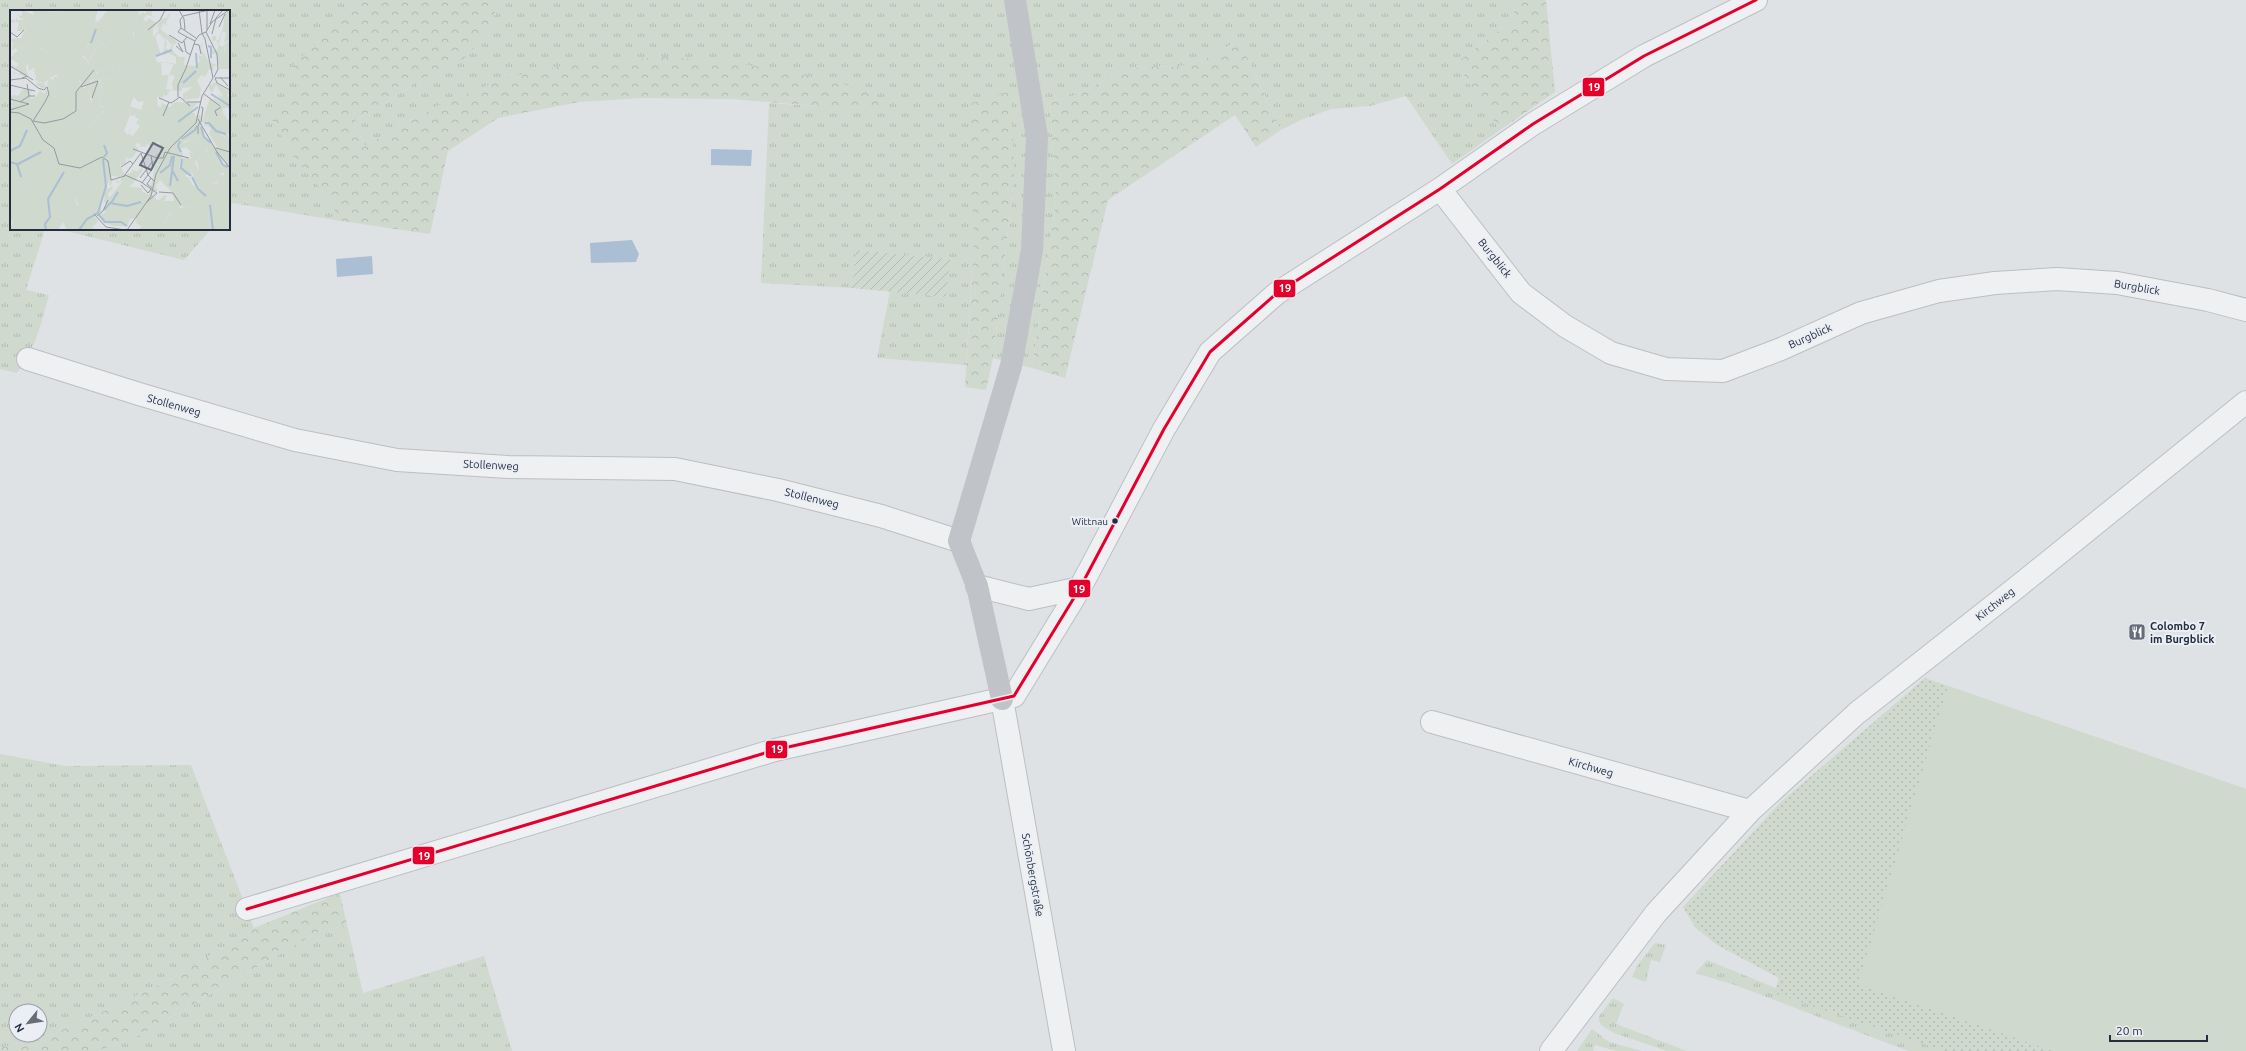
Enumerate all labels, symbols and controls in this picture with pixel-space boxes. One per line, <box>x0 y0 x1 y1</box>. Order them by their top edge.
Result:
inset map <box>10 10 230 230</box>
line badge: 19 <box>1582 77 1605 97</box>
text: 19 <box>1588 81 1600 93</box>
street label: Burgblick <box>1476 236 1514 280</box>
street label: Burgblick <box>2113 277 2161 297</box>
line badge: 19 <box>1273 279 1296 298</box>
text: 19 <box>1279 282 1291 294</box>
street label: Burgblick <box>1786 321 1834 351</box>
street label: Stollenweg <box>146 392 202 418</box>
street label: Stollenweg <box>463 458 519 472</box>
street label: Stollenweg <box>784 485 840 511</box>
place label: Wittnau <box>1072 516 1108 527</box>
marker: Wittnau <box>1110 516 1120 526</box>
line badge: 19 <box>1068 579 1091 598</box>
text: 19 <box>1073 583 1085 595</box>
street label: Kirchweg <box>1973 585 2017 623</box>
place label: Colombo 7 im Burgblick <box>2150 620 2215 645</box>
restaurant icon: Colombo 7 im Burgblick <box>2127 622 2147 642</box>
line badge: 19 <box>765 740 788 759</box>
text: 19 <box>771 743 783 755</box>
street label: Kirchweg <box>1567 755 1615 779</box>
street label: Schönbergstraße <box>1020 832 1046 918</box>
line badge: 19 <box>412 846 435 865</box>
text: 19 <box>418 850 430 862</box>
north arrow <box>8 1003 48 1043</box>
scale bar <box>2110 1017 2207 1043</box>
text: N <box>12 1021 27 1035</box>
text: 20 m <box>2116 1024 2143 1037</box>

